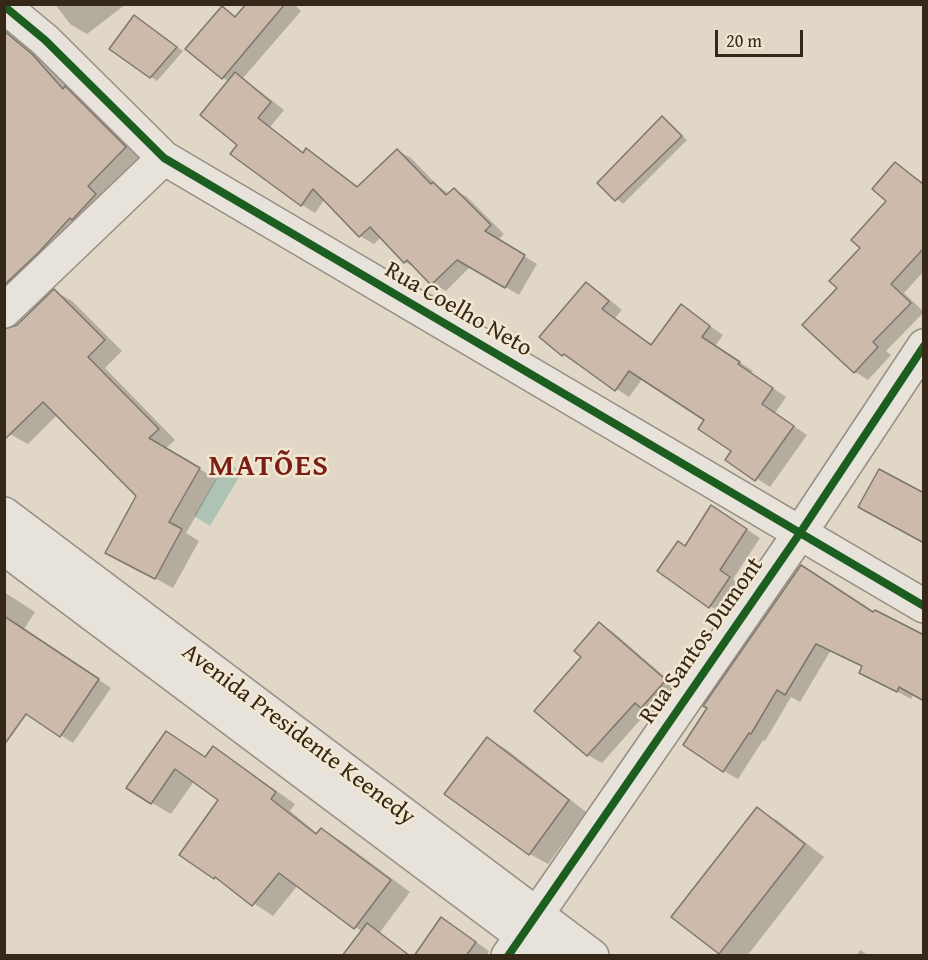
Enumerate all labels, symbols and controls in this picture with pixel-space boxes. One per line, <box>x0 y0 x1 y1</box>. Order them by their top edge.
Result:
scale bar <box>718 18 806 56</box>
text: 20 m <box>726 27 762 54</box>
street label: Rua Coelho Neto <box>379 256 537 364</box>
district label: MATÕES <box>209 449 329 485</box>
street label: Rua Santos Dumont <box>634 552 770 730</box>
street label: Avenida Presidente Keenedy <box>176 638 420 832</box>

